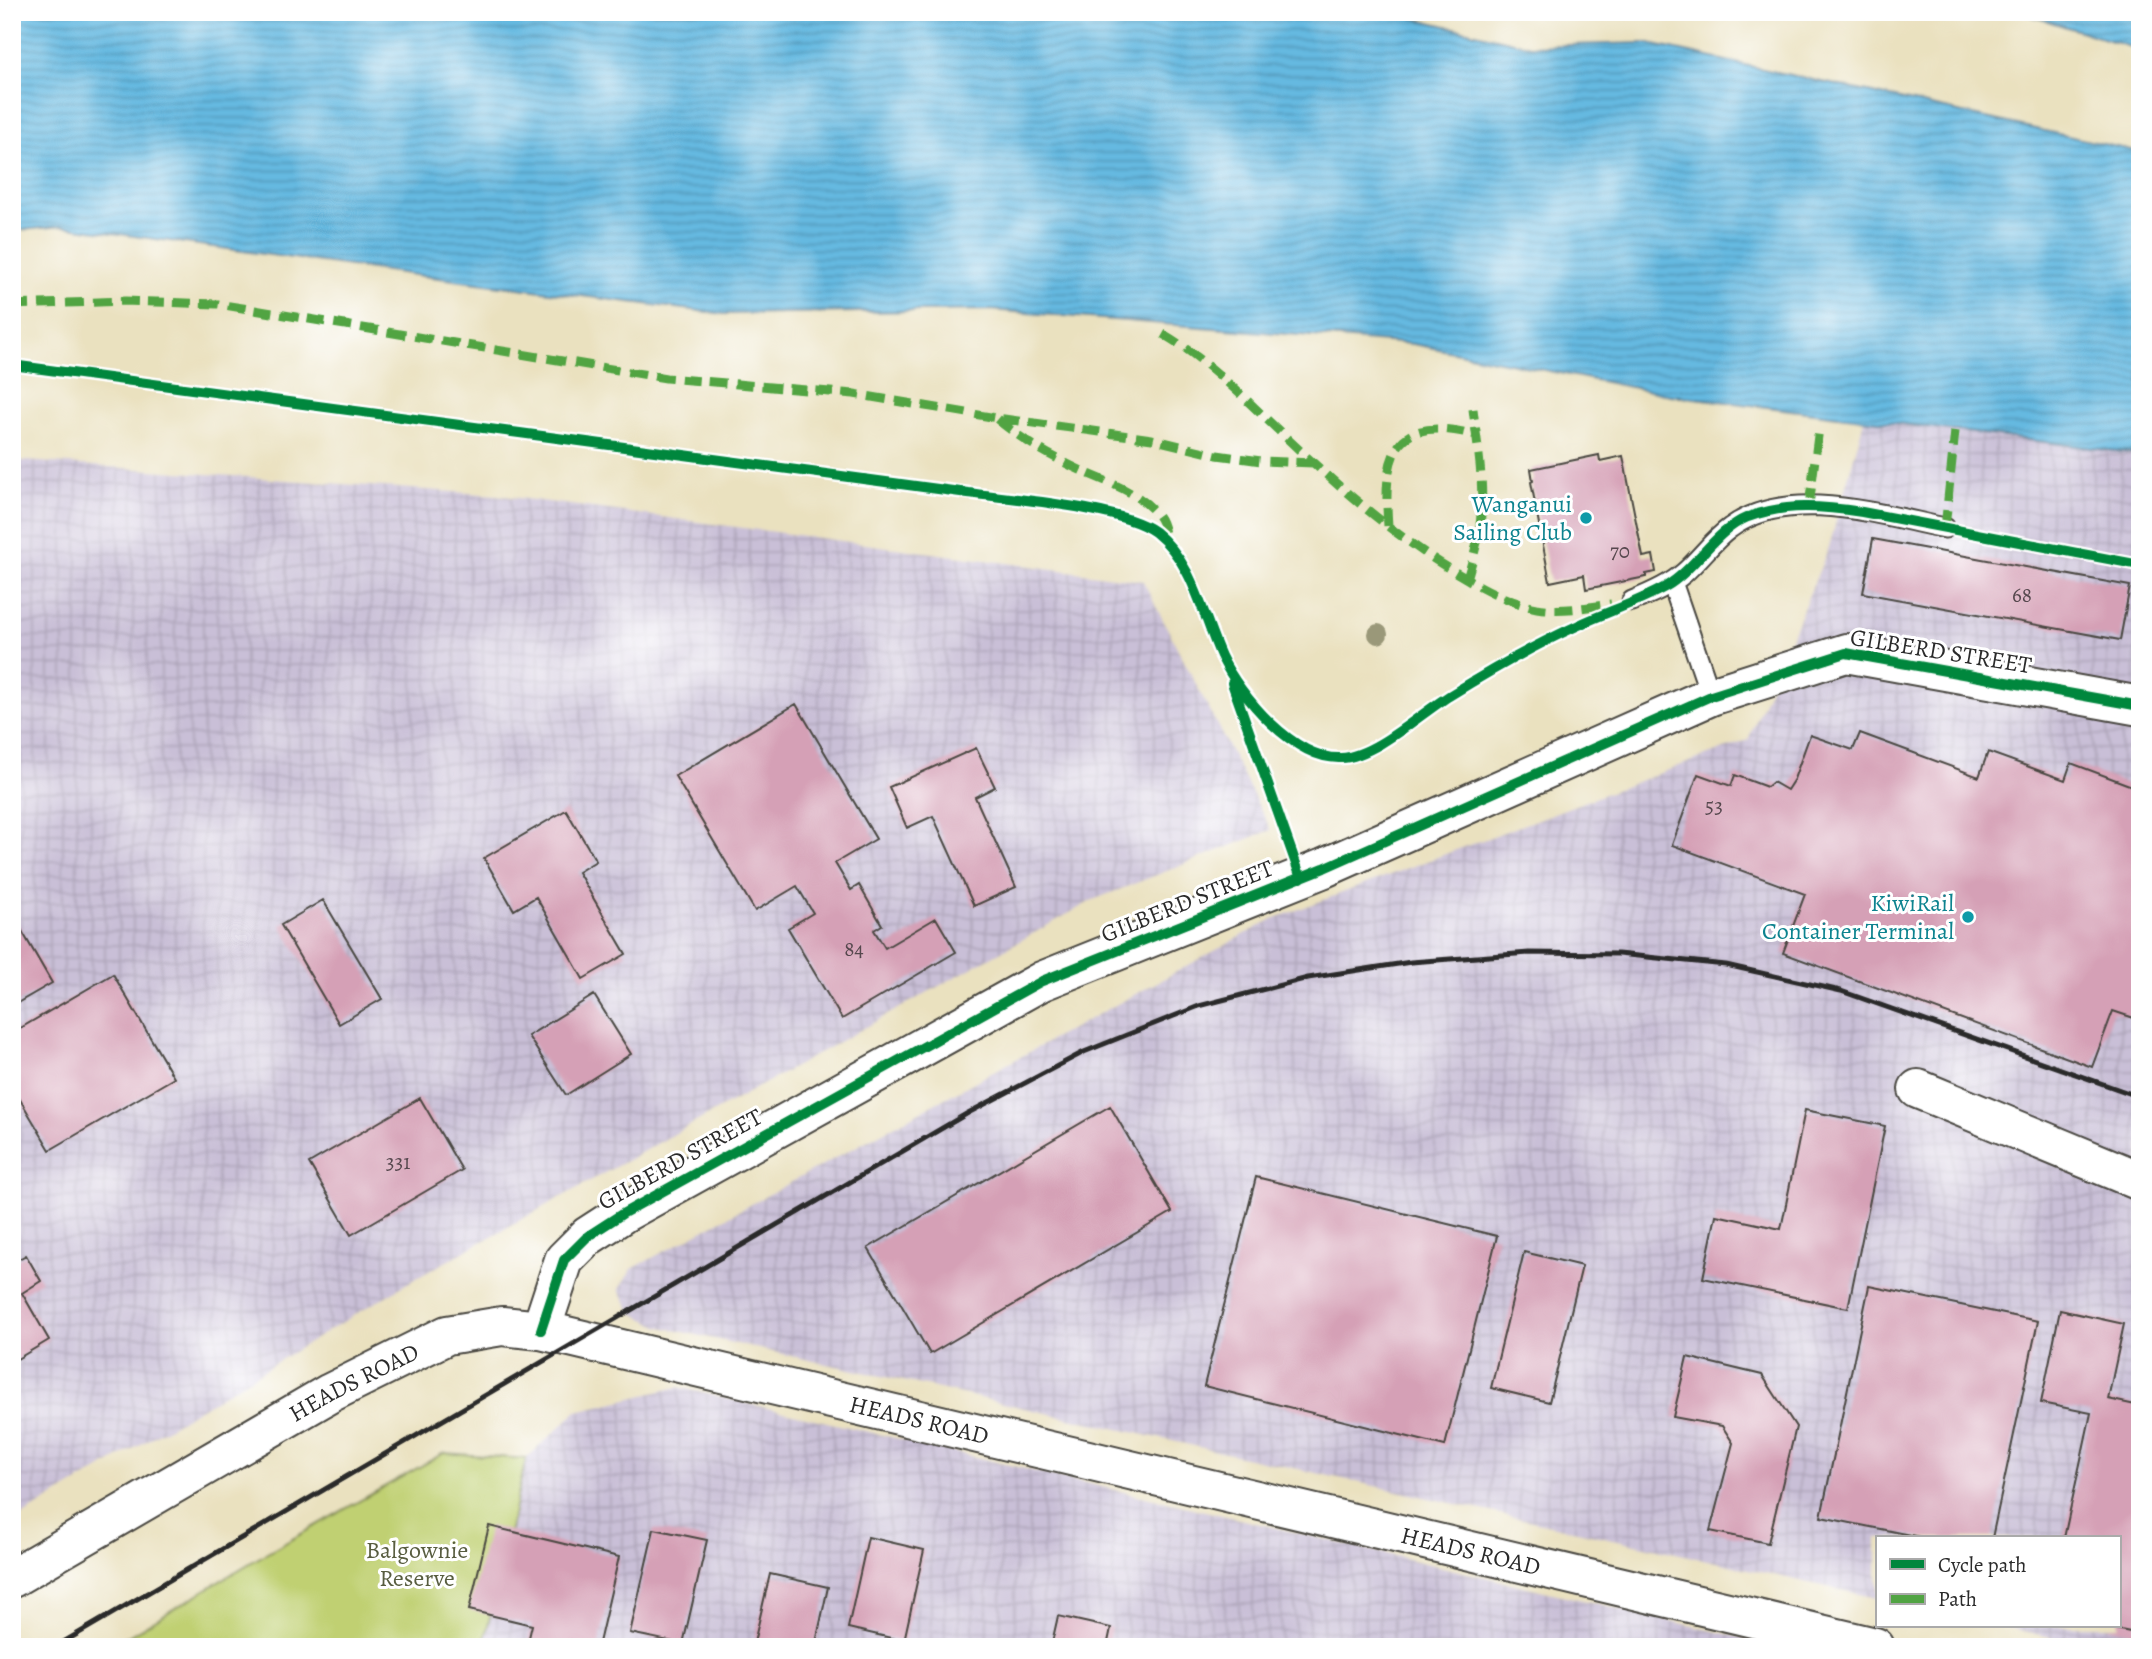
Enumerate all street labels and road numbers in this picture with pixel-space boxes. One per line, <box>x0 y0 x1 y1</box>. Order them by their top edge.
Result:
street label: GILBERD STREET <box>1848 621 2034 681</box>
street label: GILBERD STREET <box>1096 852 1278 950</box>
street label: GILBERD STREET <box>592 1101 768 1217</box>
street label: HEADS ROAD <box>283 1335 424 1430</box>
street label: HEADS ROAD <box>846 1388 992 1452</box>
street label: HEADS ROAD <box>1398 1519 1544 1583</box>

